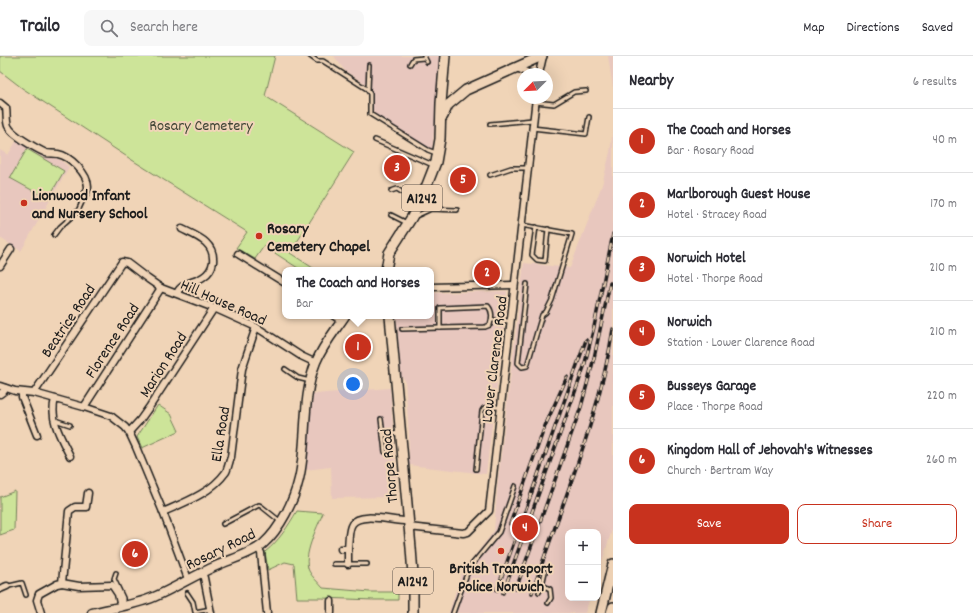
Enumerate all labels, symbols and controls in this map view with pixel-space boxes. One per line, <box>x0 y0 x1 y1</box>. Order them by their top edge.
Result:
search box <box>84 10 364 46</box>
text: Trailo <box>20 14 60 41</box>
icon: search <box>98 17 120 39</box>
text: Search here <box>130 17 198 39</box>
text: Map <box>803 18 825 38</box>
text: Directions <box>847 18 900 38</box>
text: Saved <box>922 18 953 38</box>
north arrow <box>517 68 553 104</box>
text: Nearby <box>629 70 673 94</box>
text: 6 results <box>913 73 957 92</box>
park label: Rosary Cemetery <box>149 115 253 138</box>
text: The Coach and Horses <box>667 120 791 142</box>
text: 1 <box>641 131 643 150</box>
text: 40 m <box>933 131 957 150</box>
text: Bar · Rosary Road <box>667 142 754 161</box>
pin: 3 <box>384 153 410 183</box>
pin: 5 <box>450 165 476 195</box>
text: Marlborough Guest House <box>667 184 810 206</box>
place label: Lionwood Infant and Nursery School <box>32 185 148 226</box>
road number: A1242 <box>402 185 442 211</box>
text: 2 <box>639 195 645 214</box>
text: 170 m <box>930 195 957 214</box>
marker: Lionwood Infant and Nursery School <box>19 198 29 208</box>
text: Hotel · Stracey Road <box>667 206 767 225</box>
place label: Rosary Cemetery Chapel <box>267 218 370 259</box>
marker: Rosary Cemetery Chapel <box>254 231 264 241</box>
text: Norwich Hotel <box>667 248 745 270</box>
pin: 2 <box>474 258 500 288</box>
text: 3 <box>639 259 645 278</box>
text: 210 m <box>929 259 957 278</box>
popup <box>282 267 434 319</box>
text: Hotel · Thorpe Road <box>667 270 763 289</box>
text: The Coach and Horses <box>296 273 420 295</box>
street label: Hill House Road <box>176 274 270 332</box>
street label: Beatrice Road <box>36 280 102 363</box>
text: Bar <box>296 295 313 314</box>
street label: Lower Clarence Road <box>476 295 515 424</box>
street label: Florence Road <box>80 299 146 383</box>
text: Norwich <box>667 312 712 334</box>
text: 4 <box>639 323 645 342</box>
text: 210 m <box>929 323 957 342</box>
street label: Marion Road <box>134 328 194 403</box>
pin: 1 <box>345 332 371 362</box>
text: Station · Lower Clarence Road <box>667 334 815 353</box>
your location <box>343 374 363 394</box>
text: Busseys Garage <box>667 376 756 398</box>
text: 5 <box>639 387 645 406</box>
text: 220 m <box>927 387 957 406</box>
text: Place · Thorpe Road <box>667 398 763 417</box>
street label: Ella Road <box>206 405 237 464</box>
street label: Thorpe Road <box>376 428 405 504</box>
text: Kingdom Hall of Jehovah's Witnesses <box>667 440 873 462</box>
text: 6 <box>639 451 645 470</box>
text: 260 m <box>926 451 957 470</box>
text: Church · Bertram Way <box>667 462 773 481</box>
button: Save <box>629 504 789 544</box>
button: Share <box>797 504 957 544</box>
pin: 4 <box>512 513 538 543</box>
street label: Rosary Road <box>182 523 260 577</box>
map controls <box>565 529 601 601</box>
button: + <box>565 529 601 565</box>
pin: 6 <box>122 539 148 569</box>
marker: British Transport Police Norwich <box>496 546 506 556</box>
place label: British Transport Police Norwich <box>449 558 553 599</box>
button: − <box>565 565 601 601</box>
road number: A1242 <box>393 568 433 594</box>

